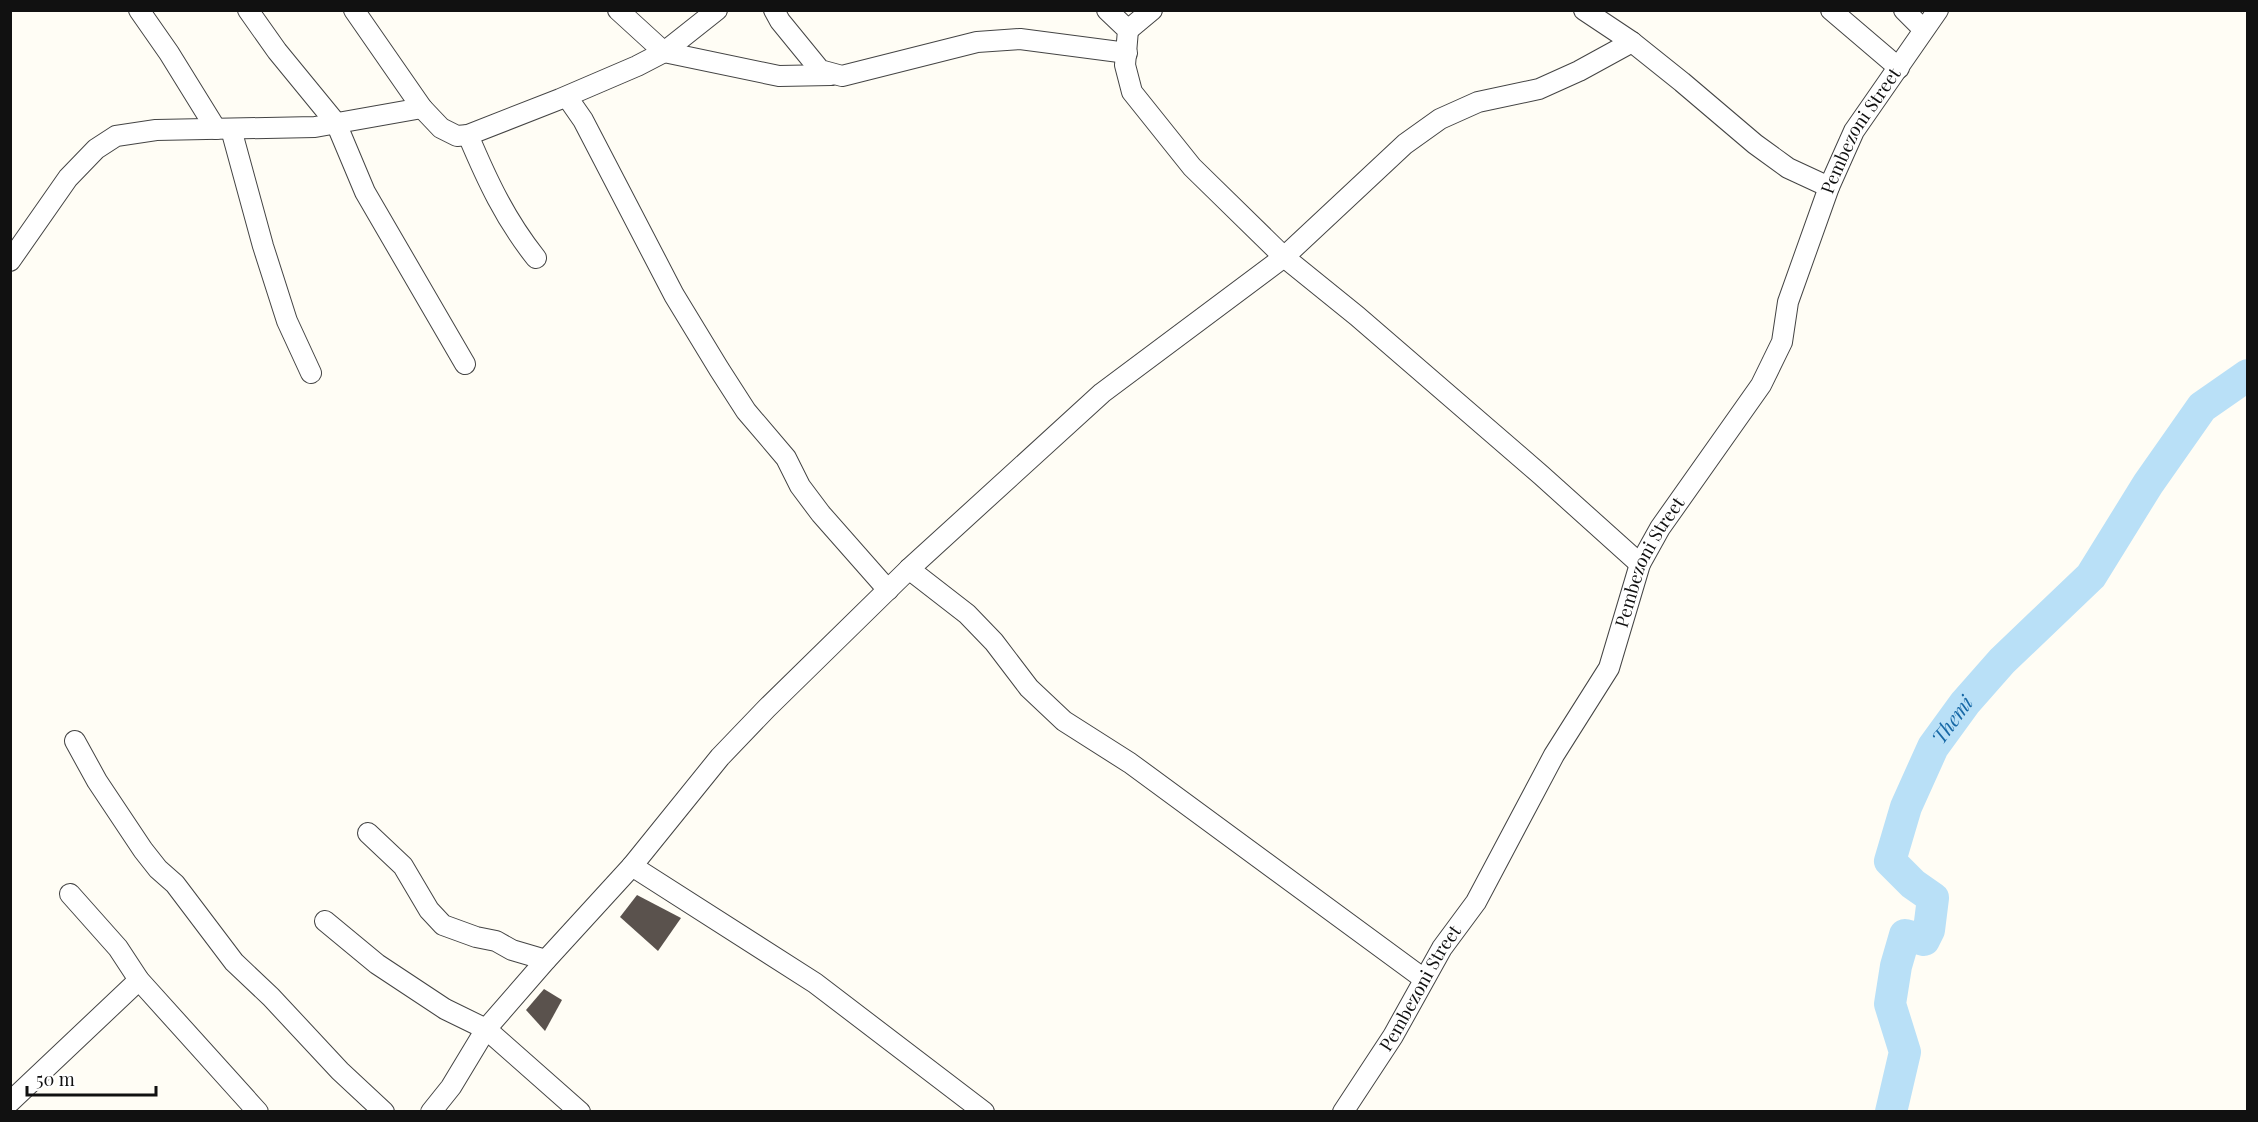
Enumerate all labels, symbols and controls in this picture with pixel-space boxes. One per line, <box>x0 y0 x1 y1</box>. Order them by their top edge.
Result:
street label: Pembezoni Street <box>1815 62 1906 197</box>
street label: Pembezoni Street <box>1609 491 1690 630</box>
water label: Themi <box>1925 688 1978 749</box>
street label: Pembezoni Street <box>1373 919 1466 1055</box>
scale bar <box>27 1059 156 1097</box>
text: 50 m <box>36 1067 75 1091</box>

